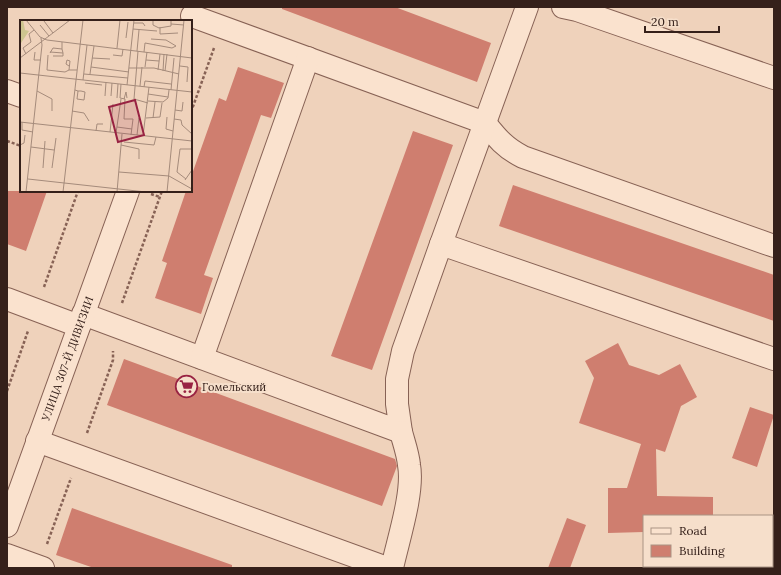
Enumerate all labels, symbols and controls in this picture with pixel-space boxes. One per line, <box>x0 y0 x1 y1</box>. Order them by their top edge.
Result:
scale bar <box>645 8 719 34</box>
text: 20 m <box>651 14 679 29</box>
inset map <box>20 20 192 192</box>
street label: УЛИЦА 307-Й ДИВИЗИИ <box>38 294 97 424</box>
supermarket icon: Гомельский <box>173 374 199 400</box>
place label: Гомельский <box>202 380 266 394</box>
legend <box>643 515 773 567</box>
text: Road <box>679 523 707 538</box>
text: Building <box>679 543 725 558</box>

